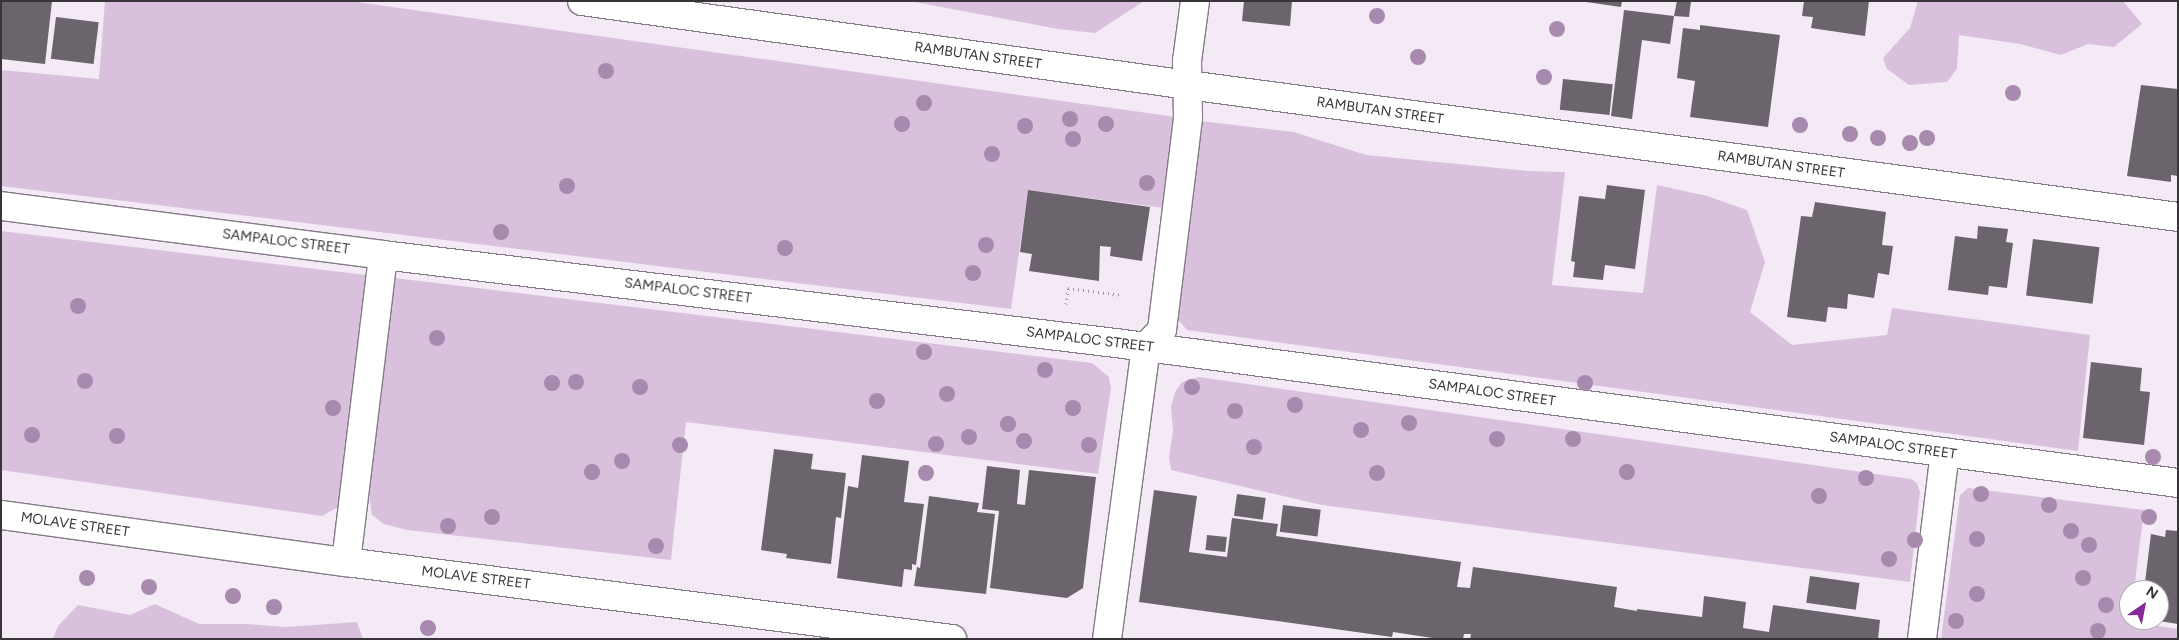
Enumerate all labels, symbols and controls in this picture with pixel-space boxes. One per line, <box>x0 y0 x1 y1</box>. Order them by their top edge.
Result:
street label: RAMBUTAN STREET <box>913 39 1043 73</box>
street label: RAMBUTAN STREET <box>1315 94 1445 128</box>
street label: RAMBUTAN STREET <box>1716 148 1846 182</box>
street label: SAMPALOC STREET <box>221 226 351 258</box>
street label: SAMPALOC STREET <box>623 275 753 307</box>
street label: SAMPALOC STREET <box>1025 324 1155 356</box>
street label: SAMPALOC STREET <box>1427 376 1557 410</box>
street label: SAMPALOC STREET <box>1828 429 1958 463</box>
street label: MOLAVE STREET <box>20 509 130 541</box>
street label: MOLAVE STREET <box>421 563 531 593</box>
north arrow <box>2119 580 2169 630</box>
text: N <box>2143 583 2161 603</box>

